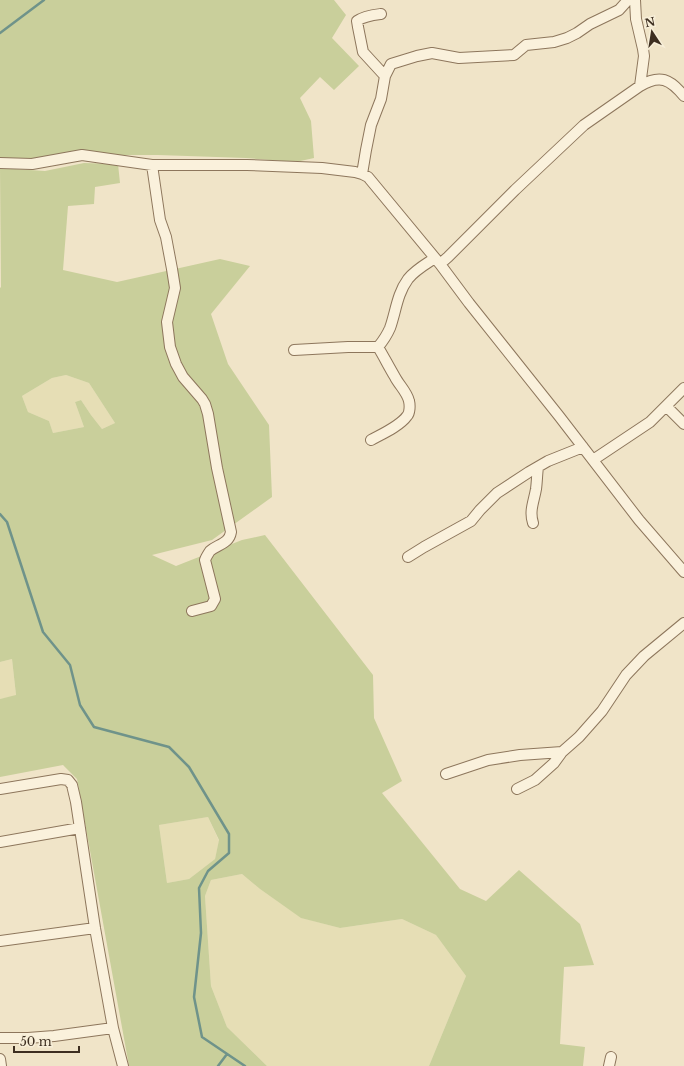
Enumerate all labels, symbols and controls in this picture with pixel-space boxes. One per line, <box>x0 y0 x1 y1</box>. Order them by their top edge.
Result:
north arrow <box>632 12 672 52</box>
text: N <box>643 14 657 30</box>
scale bar <box>14 1028 79 1054</box>
text: 50 m <box>20 1034 52 1049</box>

